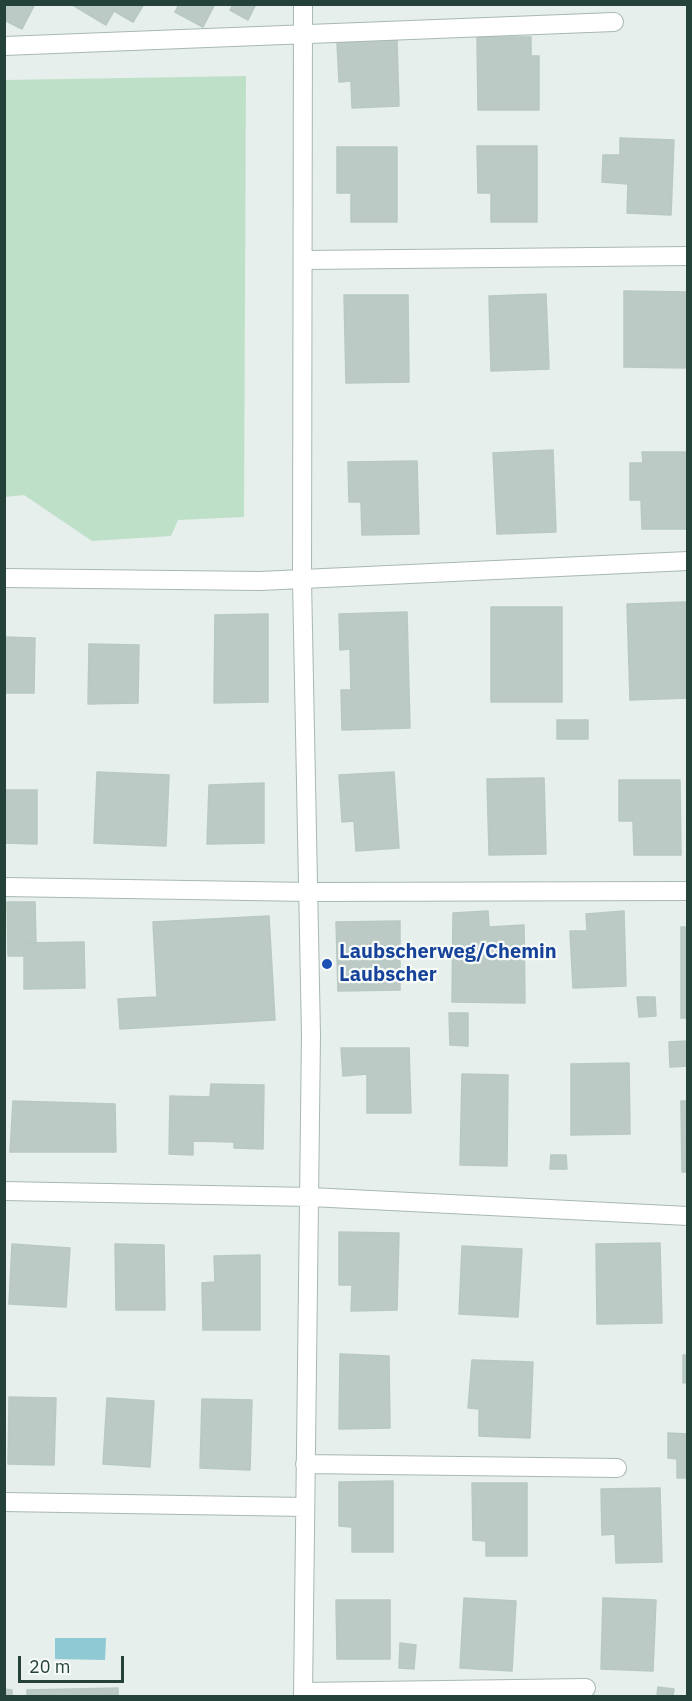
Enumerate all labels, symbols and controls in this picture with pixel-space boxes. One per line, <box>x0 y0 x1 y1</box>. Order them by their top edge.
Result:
place label: Laubscherweg/Chemin Laubscher <box>339 940 557 987</box>
marker: Laubscherweg/Chemin Laubscher <box>320 957 334 971</box>
scale bar <box>21 1644 128 1682</box>
text: 20 m <box>29 1655 71 1678</box>

